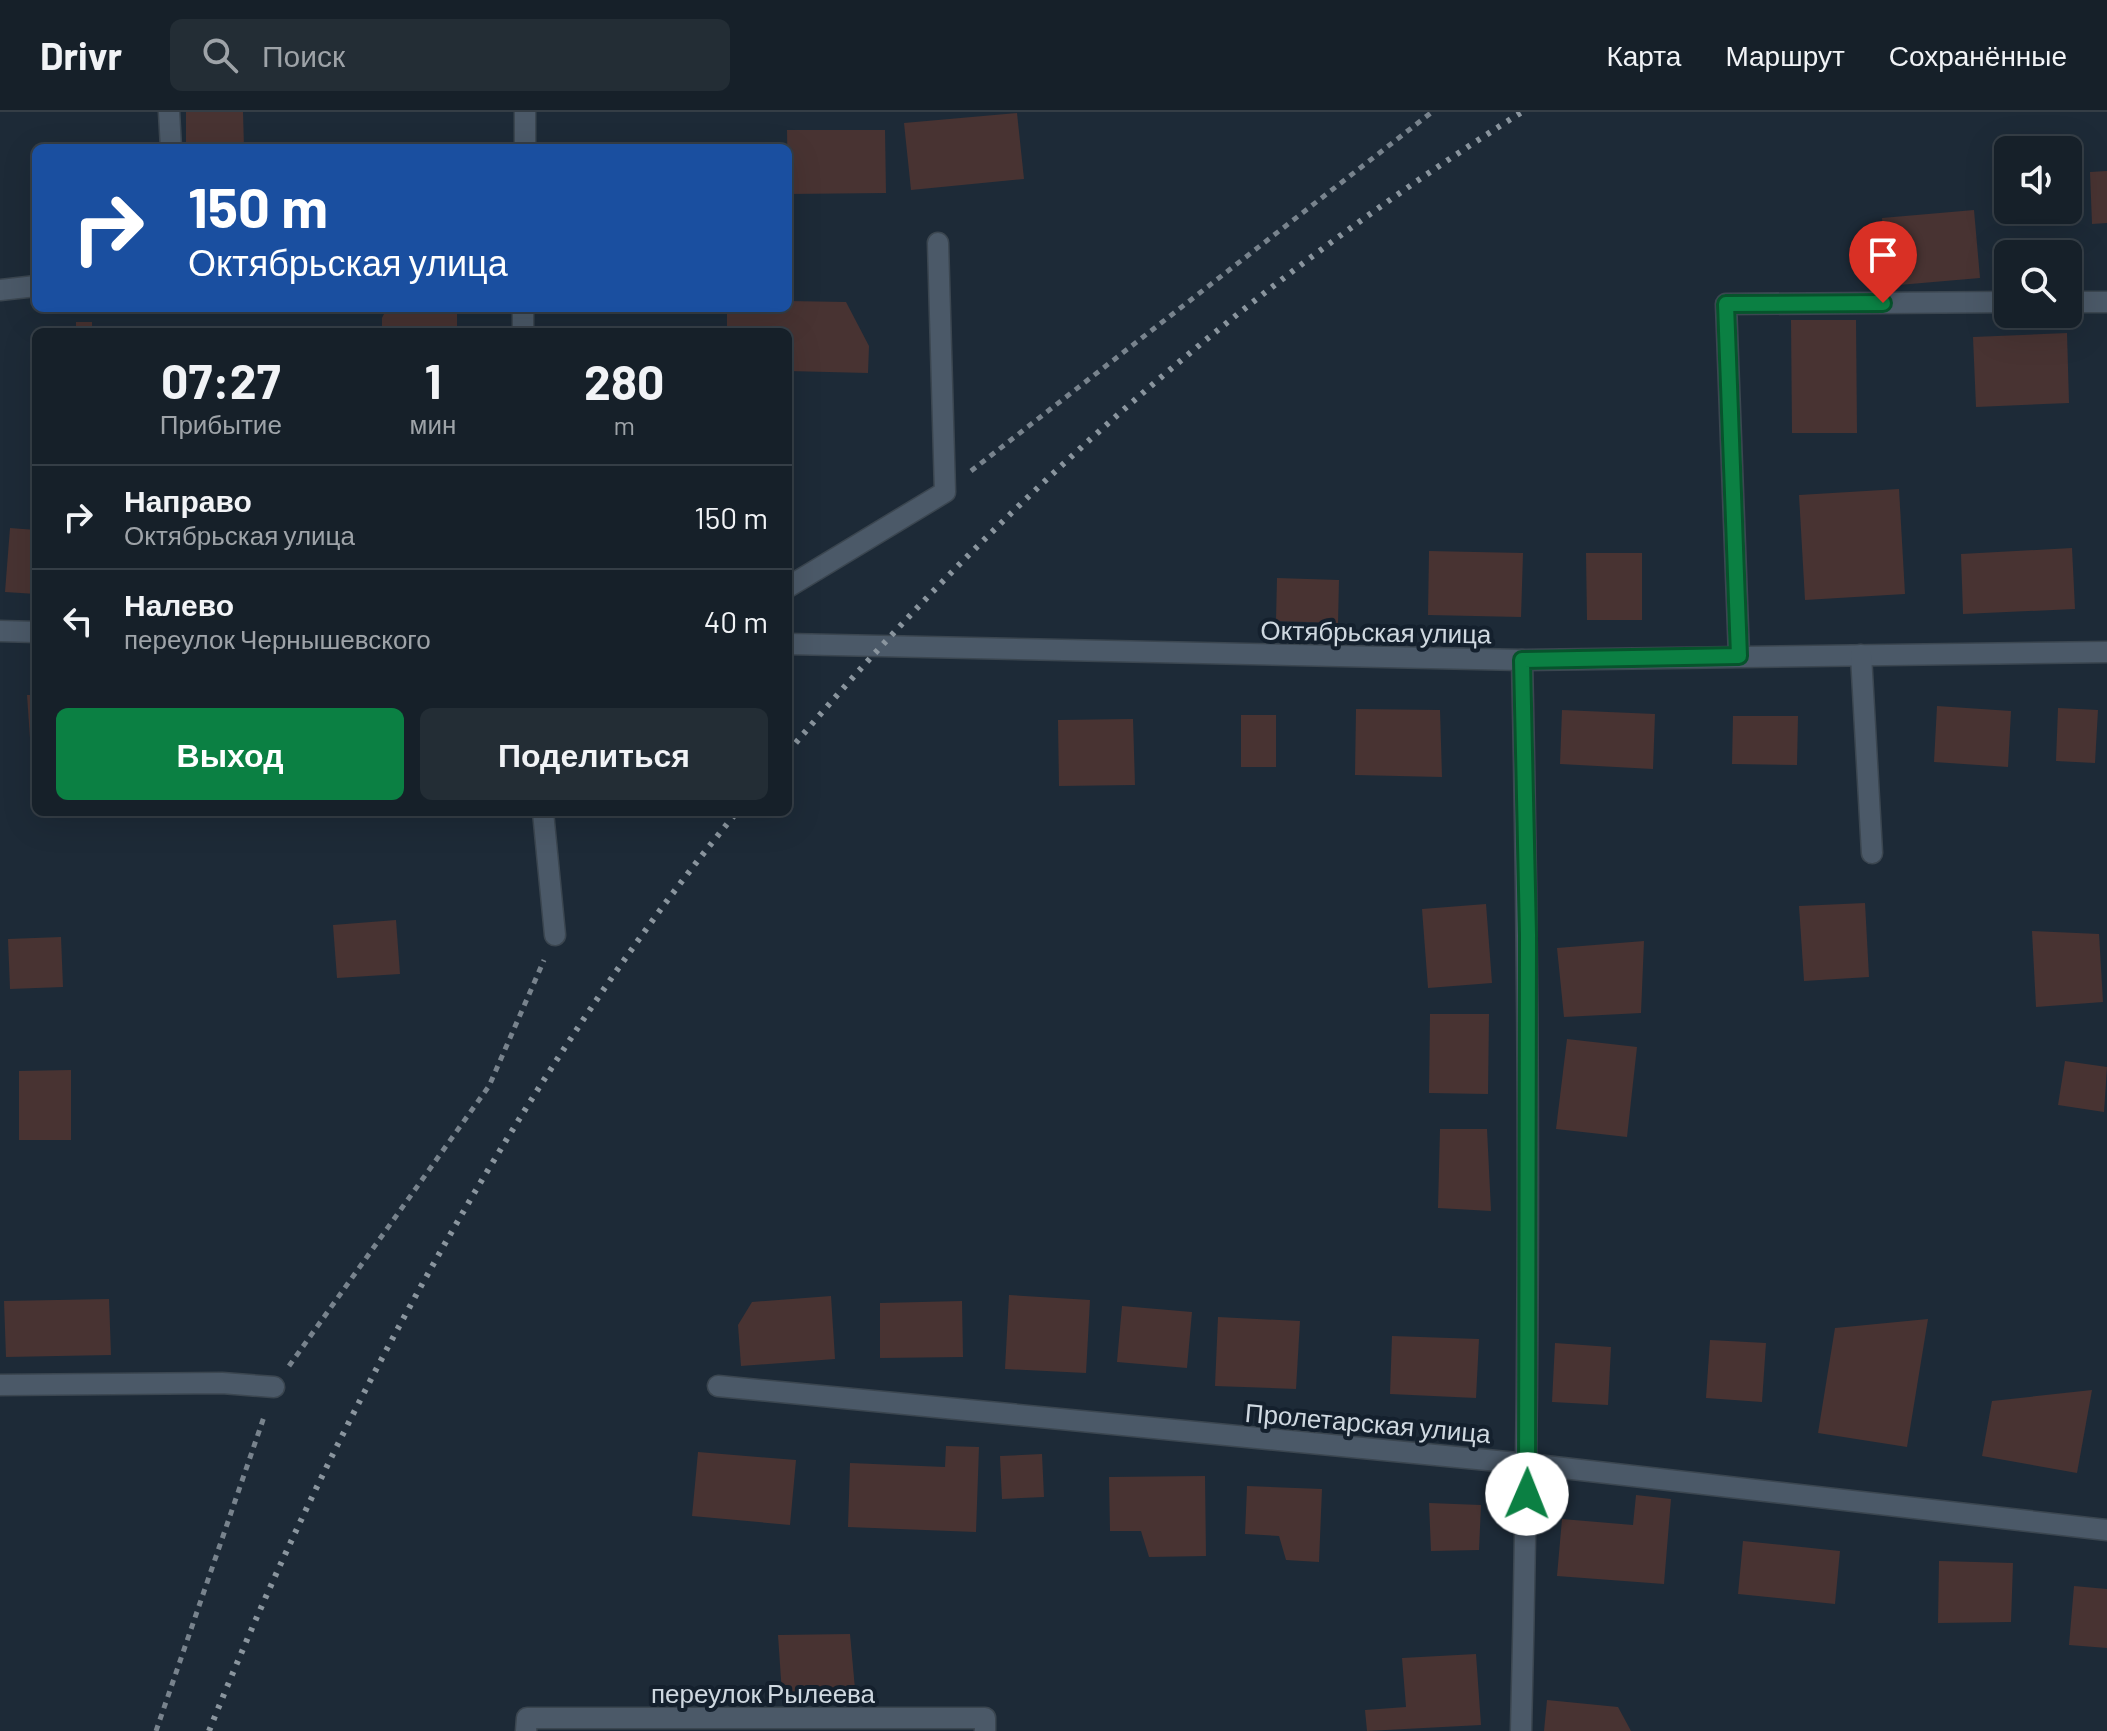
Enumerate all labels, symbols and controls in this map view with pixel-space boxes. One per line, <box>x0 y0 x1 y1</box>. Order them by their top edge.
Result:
search box <box>170 19 730 91</box>
text: Drivr <box>40 32 122 78</box>
icon: search <box>198 33 242 77</box>
text: Поиск <box>262 37 345 73</box>
text: Карта <box>1606 38 1681 72</box>
text: Маршрут <box>1725 38 1845 72</box>
text: Сохранённые <box>1889 38 2067 72</box>
map controls <box>1994 136 2082 328</box>
button: sound <box>1994 136 2082 224</box>
text: 150 m <box>188 172 328 239</box>
icon: right <box>56 176 160 280</box>
pin <box>1849 221 1917 303</box>
icon: arrive <box>1861 233 1905 277</box>
text: Октябрьская улица <box>188 240 508 283</box>
button: search <box>1994 240 2082 328</box>
text: 07:27 <box>161 351 280 409</box>
text: 1 <box>424 351 441 409</box>
text: 280 <box>584 352 664 410</box>
text: Прибытие <box>160 408 282 439</box>
text: мин <box>410 408 456 439</box>
text: m <box>613 409 635 440</box>
text: Направо <box>124 482 252 518</box>
icon: right <box>56 495 100 539</box>
text: 150 m <box>694 499 768 535</box>
text: Октябрьская улица <box>124 519 355 550</box>
text: Налево <box>124 586 234 622</box>
icon: left <box>56 599 100 643</box>
text: 40 m <box>704 603 768 639</box>
street label: Октябрьская улица <box>1260 613 1492 649</box>
text: переулок Чернышевского <box>124 623 431 654</box>
button: Выход <box>56 708 404 800</box>
button: Поделиться <box>420 708 768 800</box>
street label: Пролетарская улица <box>1244 1396 1493 1448</box>
position arrow <box>1485 1452 1569 1536</box>
street label: переулок Рылеева <box>651 1677 876 1708</box>

